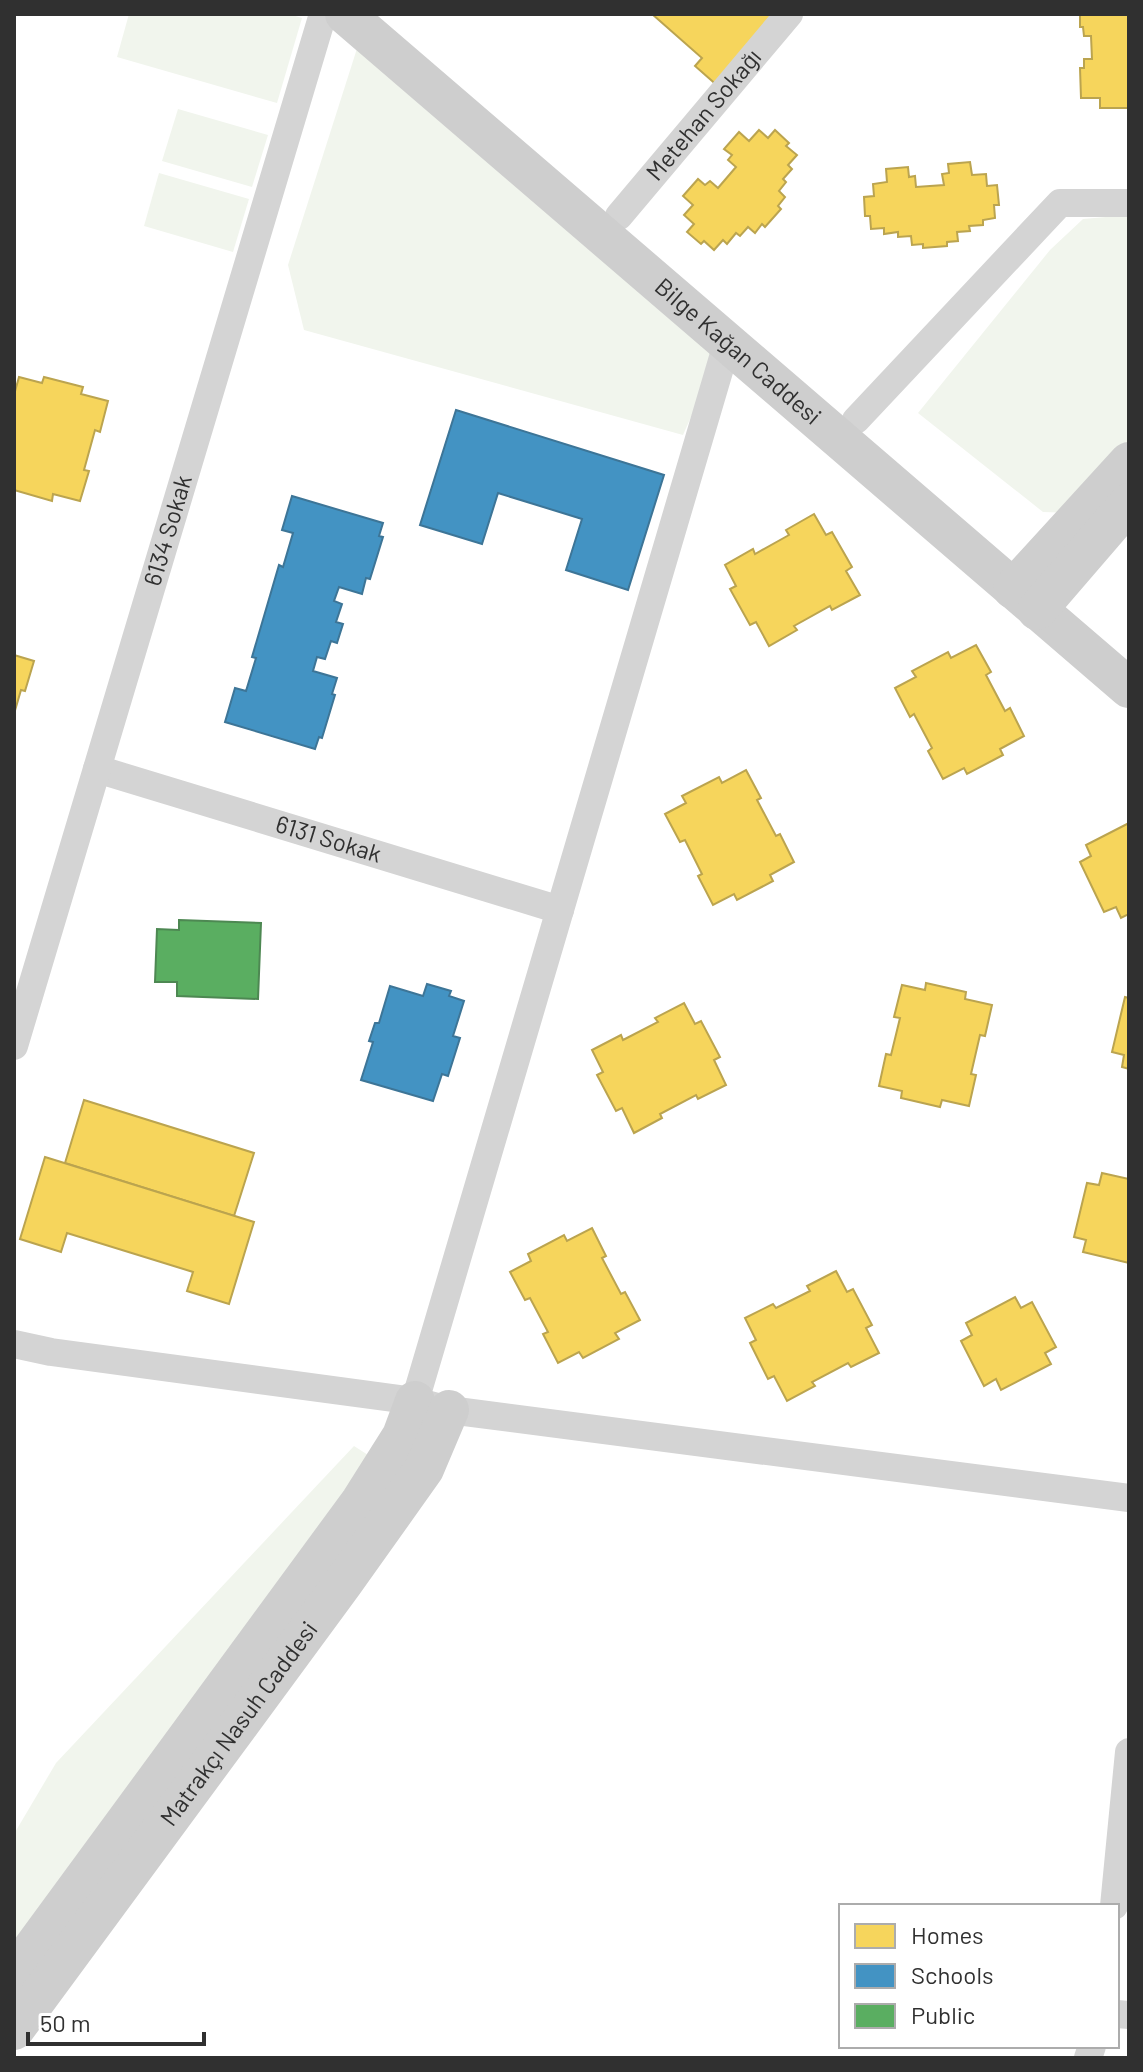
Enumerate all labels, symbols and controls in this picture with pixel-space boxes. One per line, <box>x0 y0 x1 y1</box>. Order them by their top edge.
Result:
street label: Metehan Sokağı <box>639 42 766 186</box>
street label: Bilge Kağan Caddesi <box>650 271 828 430</box>
street label: 6134 Sokak <box>137 471 197 589</box>
street label: 6131 Sokak <box>273 808 385 868</box>
street label: Matrakçı Nasuh Caddesi <box>153 1615 323 1831</box>
legend <box>839 1904 1119 2048</box>
text: Homes <box>911 1920 984 1949</box>
text: Schools <box>911 1960 994 1989</box>
scale bar <box>28 1996 204 2046</box>
text: Public <box>911 2000 975 2029</box>
text: 50 m <box>40 2008 91 2037</box>

